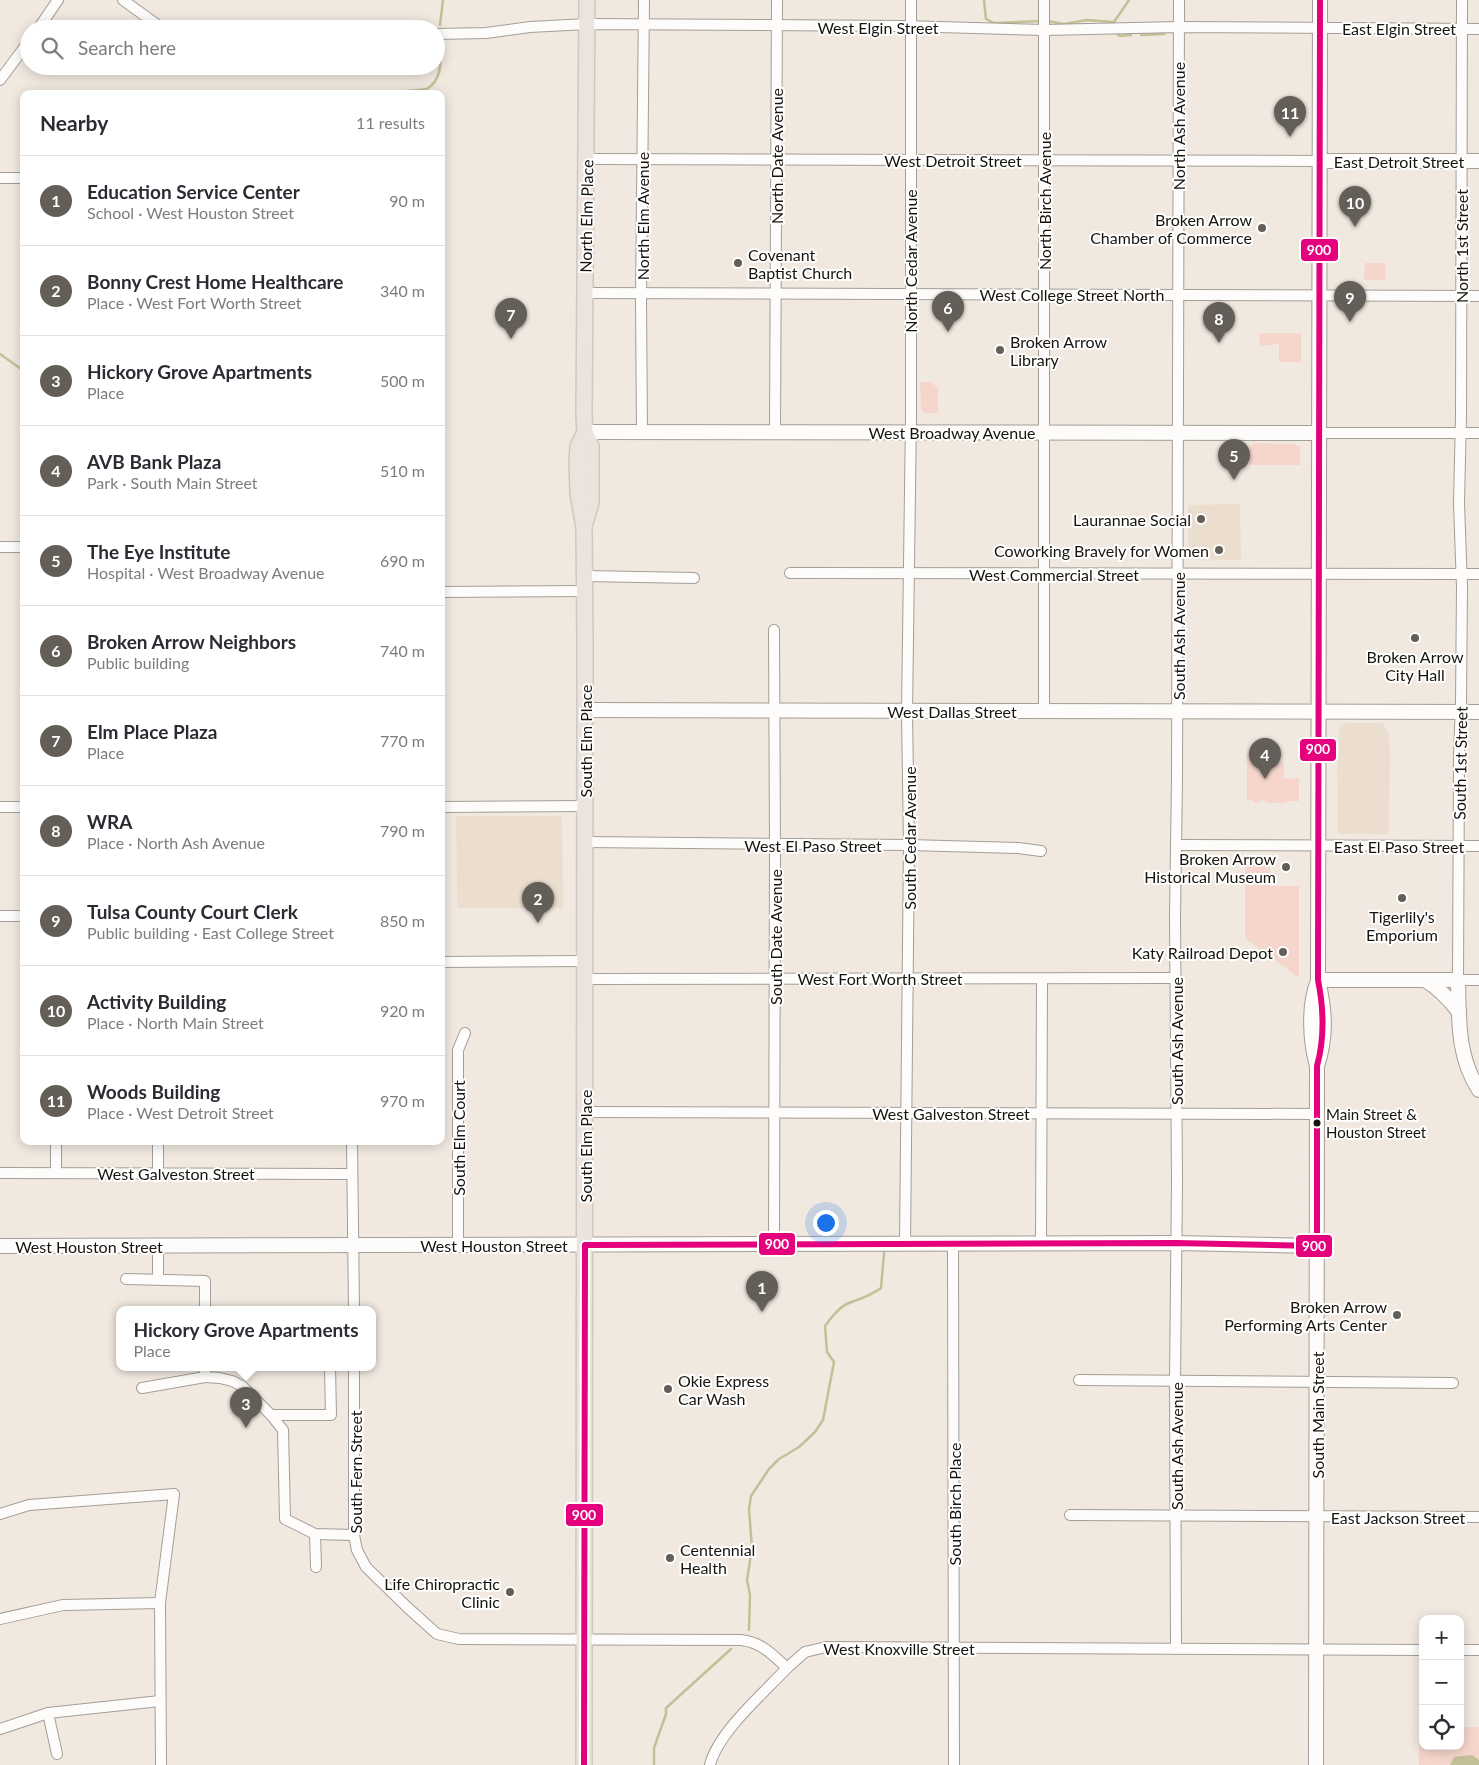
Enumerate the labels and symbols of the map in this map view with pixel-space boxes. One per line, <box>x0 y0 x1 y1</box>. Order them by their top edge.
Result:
street label: West Elgin Street <box>817 18 939 37</box>
street label: East Elgin Street <box>1342 19 1456 38</box>
street label: North Ash Avenue <box>1169 62 1188 190</box>
street label: North Date Avenue <box>767 88 786 224</box>
pin: 11 <box>1274 96 1306 137</box>
street label: North Birch Avenue <box>1035 132 1054 270</box>
street label: West Detroit Street <box>884 151 1022 170</box>
street label: North Elm Avenue <box>633 152 652 280</box>
street label: East Detroit Street <box>1334 152 1464 171</box>
street label: North Elm Place <box>576 159 596 273</box>
pin: 10 <box>1339 186 1371 227</box>
street label: North Cedar Avenue <box>901 189 920 333</box>
street label: North 1st Street <box>1452 189 1471 303</box>
place label: Broken Arrow Chamber of Commerce <box>1090 210 1252 247</box>
marker: Broken Arrow Chamber of Commerce <box>1256 222 1268 234</box>
line badge: 900 <box>1300 238 1339 262</box>
text: 900 <box>1307 241 1331 258</box>
place label: Covenant Baptist Church <box>748 245 852 282</box>
marker: Covenant Baptist Church <box>732 257 744 269</box>
pin: 9 <box>1334 281 1366 322</box>
street label: West College Street North <box>980 285 1164 304</box>
pin: 6 <box>932 291 964 332</box>
pin: 7 <box>495 298 527 339</box>
pin: 8 <box>1203 302 1235 343</box>
place label: Broken Arrow Library <box>1010 332 1107 369</box>
marker: Broken Arrow Library <box>994 344 1006 356</box>
street label: West Broadway Avenue <box>868 423 1036 442</box>
pin: 5 <box>1218 439 1250 480</box>
place label: Laurannae Social <box>1073 510 1191 529</box>
marker: Laurannae Social <box>1195 513 1207 525</box>
place label: Coworking Bravely for Women <box>994 541 1209 560</box>
marker: Coworking Bravely for Women <box>1213 544 1225 556</box>
street label: West Commercial Street <box>969 565 1139 584</box>
street label: South Ash Avenue <box>1169 572 1188 700</box>
marker: Broken Arrow City Hall <box>1409 632 1421 644</box>
place label: Broken Arrow City Hall <box>1367 647 1464 684</box>
street label: South Elm Place <box>576 685 595 797</box>
street label: West Dallas Street <box>887 702 1017 721</box>
street label: South 1st Street <box>1450 706 1470 820</box>
pin: 4 <box>1249 738 1281 779</box>
line badge: 900 <box>1299 738 1337 762</box>
text: 900 <box>1306 740 1330 757</box>
street label: South Cedar Avenue <box>900 766 919 910</box>
street label: West El Paso Street <box>744 836 882 855</box>
street label: East El Paso Street <box>1334 837 1464 856</box>
place label: Broken Arrow Historical Museum <box>1144 849 1276 886</box>
marker: Broken Arrow Historical Museum <box>1280 861 1292 873</box>
street label: South Date Avenue <box>766 869 785 1005</box>
pin: 2 <box>522 882 554 923</box>
marker: Tigerlily's Emporium <box>1396 892 1408 904</box>
place label: Tigerlily's Emporium <box>1366 907 1438 944</box>
place label: Katy Railroad Depot <box>1132 943 1273 962</box>
marker: Katy Railroad Depot <box>1277 946 1289 958</box>
street label: West Fort Worth Street <box>797 969 963 988</box>
street label: South Ash Avenue <box>1167 977 1186 1105</box>
street label: South Elm Court <box>449 1080 468 1196</box>
street label: South Elm Place <box>576 1090 595 1202</box>
street label: West Galveston Street <box>872 1104 1030 1123</box>
place label: Main Street & Houston Street <box>1326 1105 1427 1141</box>
marker: Main Street & Houston Street <box>1312 1118 1322 1128</box>
street label: West Galveston Street <box>97 1164 255 1183</box>
your location <box>813 1210 839 1236</box>
line badge: 900 <box>758 1232 796 1256</box>
line badge: 900 <box>1295 1234 1333 1258</box>
text: 900 <box>765 1235 789 1252</box>
street label: West Houston Street <box>420 1236 568 1255</box>
street label: West Houston Street <box>15 1237 163 1256</box>
text: 900 <box>1302 1237 1326 1254</box>
pin: 1 <box>746 1271 778 1312</box>
place label: Broken Arrow Performing Arts Center <box>1224 1297 1387 1334</box>
marker: Broken Arrow Performing Arts Center <box>1391 1309 1403 1321</box>
street label: South Main Street <box>1308 1351 1327 1478</box>
place label: Okie Express Car Wash <box>678 1371 769 1408</box>
street label: South Ash Avenue <box>1167 1382 1186 1510</box>
marker: Okie Express Car Wash <box>662 1383 674 1395</box>
pin: 3 <box>230 1387 262 1428</box>
street label: South Fern Street <box>346 1410 365 1534</box>
street label: South Birch Place <box>945 1443 964 1565</box>
line badge: 900 <box>565 1503 604 1527</box>
text: 900 <box>572 1506 596 1523</box>
street label: East Jackson Street <box>1331 1508 1466 1527</box>
place label: Centennial Health <box>680 1540 755 1577</box>
marker: Centennial Health <box>664 1552 676 1564</box>
place label: Life Chiropractic Clinic <box>384 1574 500 1611</box>
marker: Life Chiropractic Clinic <box>504 1586 516 1598</box>
street label: West Knoxville Street <box>823 1639 975 1658</box>

